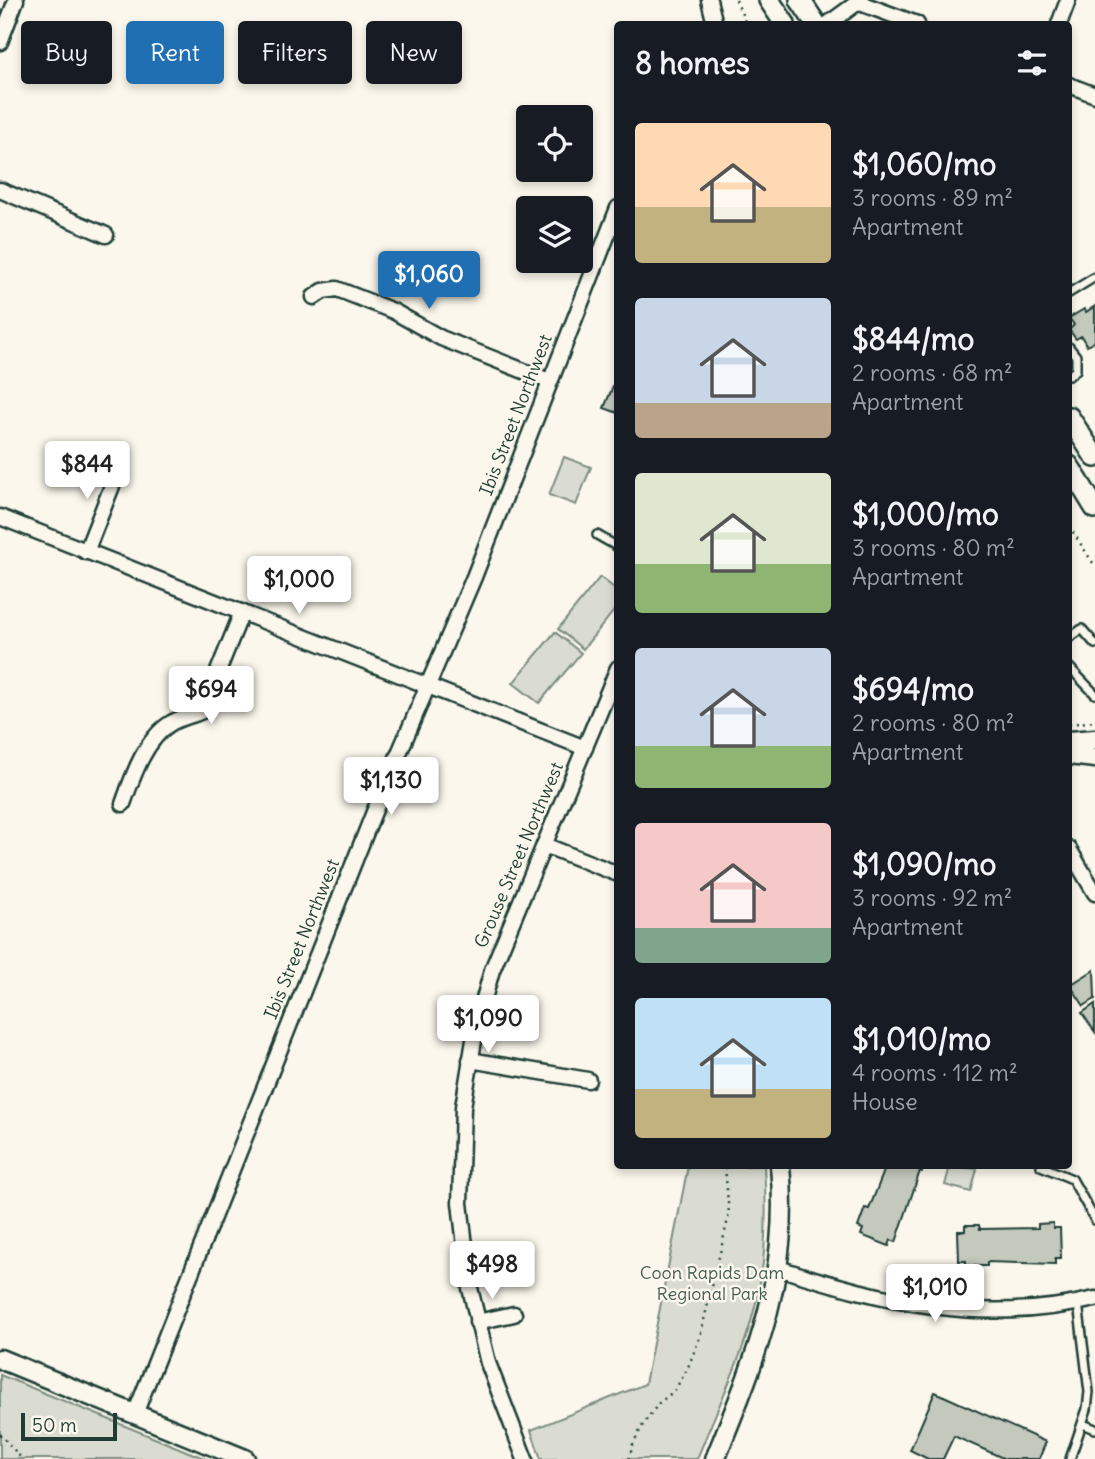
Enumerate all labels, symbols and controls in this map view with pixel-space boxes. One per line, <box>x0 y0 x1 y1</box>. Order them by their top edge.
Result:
chip: Buy <box>21 21 112 84</box>
chip: Rent <box>126 21 224 84</box>
chip: Filters <box>238 21 352 84</box>
chip: New <box>366 21 462 84</box>
text: 8 homes <box>635 44 750 82</box>
icon: filters <box>1013 44 1051 82</box>
map controls <box>516 105 593 273</box>
button: locate <box>516 105 593 182</box>
text: $1,060/mo <box>852 145 996 183</box>
icon: home <box>691 151 775 235</box>
text: 3 rooms · 89 m² <box>852 183 1013 212</box>
button: layers <box>516 196 593 273</box>
text: Apartment <box>852 212 964 241</box>
pin: $1,060 <box>372 252 486 311</box>
text: $1,060 <box>394 259 464 288</box>
text: $844/mo <box>852 320 974 358</box>
icon: home <box>691 326 775 410</box>
street label: Ibis Street Northwest <box>474 331 557 499</box>
text: 2 rooms · 68 m² <box>852 358 1013 387</box>
text: Apartment <box>852 387 964 416</box>
pin: $844 <box>46 442 128 501</box>
text: $844 <box>61 449 113 478</box>
text: $1,000/mo <box>852 495 999 533</box>
icon: home <box>691 501 775 585</box>
text: 3 rooms · 80 m² <box>852 533 1015 562</box>
pin: $1,000 <box>242 556 356 616</box>
text: Apartment <box>852 562 964 591</box>
text: $1,000 <box>263 564 335 593</box>
pin: $694 <box>170 666 252 726</box>
text: $694/mo <box>852 670 974 708</box>
text: $694 <box>185 674 237 703</box>
icon: home <box>691 676 775 760</box>
text: 2 rooms · 80 m² <box>852 708 1014 737</box>
text: Apartment <box>852 737 964 766</box>
pin: $1,130 <box>334 758 448 817</box>
street label: Grouse Street Northwest <box>469 758 568 951</box>
text: $1,130 <box>360 765 422 794</box>
text: $1,090/mo <box>852 845 996 883</box>
icon: home <box>691 851 775 935</box>
street label: Ibis Street Northwest <box>259 855 344 1022</box>
text: 3 rooms · 92 m² <box>852 883 1012 912</box>
text: Apartment <box>852 912 964 941</box>
pin: $1,090 <box>431 996 545 1055</box>
text: $1,090 <box>453 1003 523 1032</box>
text: $1,010/mo <box>852 1020 991 1058</box>
icon: home <box>691 1026 775 1110</box>
text: 4 rooms · 112 m² <box>852 1058 1018 1087</box>
text: House <box>852 1087 918 1116</box>
pin: $498 <box>451 1242 533 1301</box>
text: $498 <box>466 1249 518 1278</box>
park label: Coon Rapids Dam Regional Park <box>640 1261 784 1305</box>
pin: $1,010 <box>878 1264 992 1324</box>
text: $1,010 <box>902 1272 968 1301</box>
scale bar <box>21 1410 117 1442</box>
text: 50 m <box>32 1413 77 1437</box>

